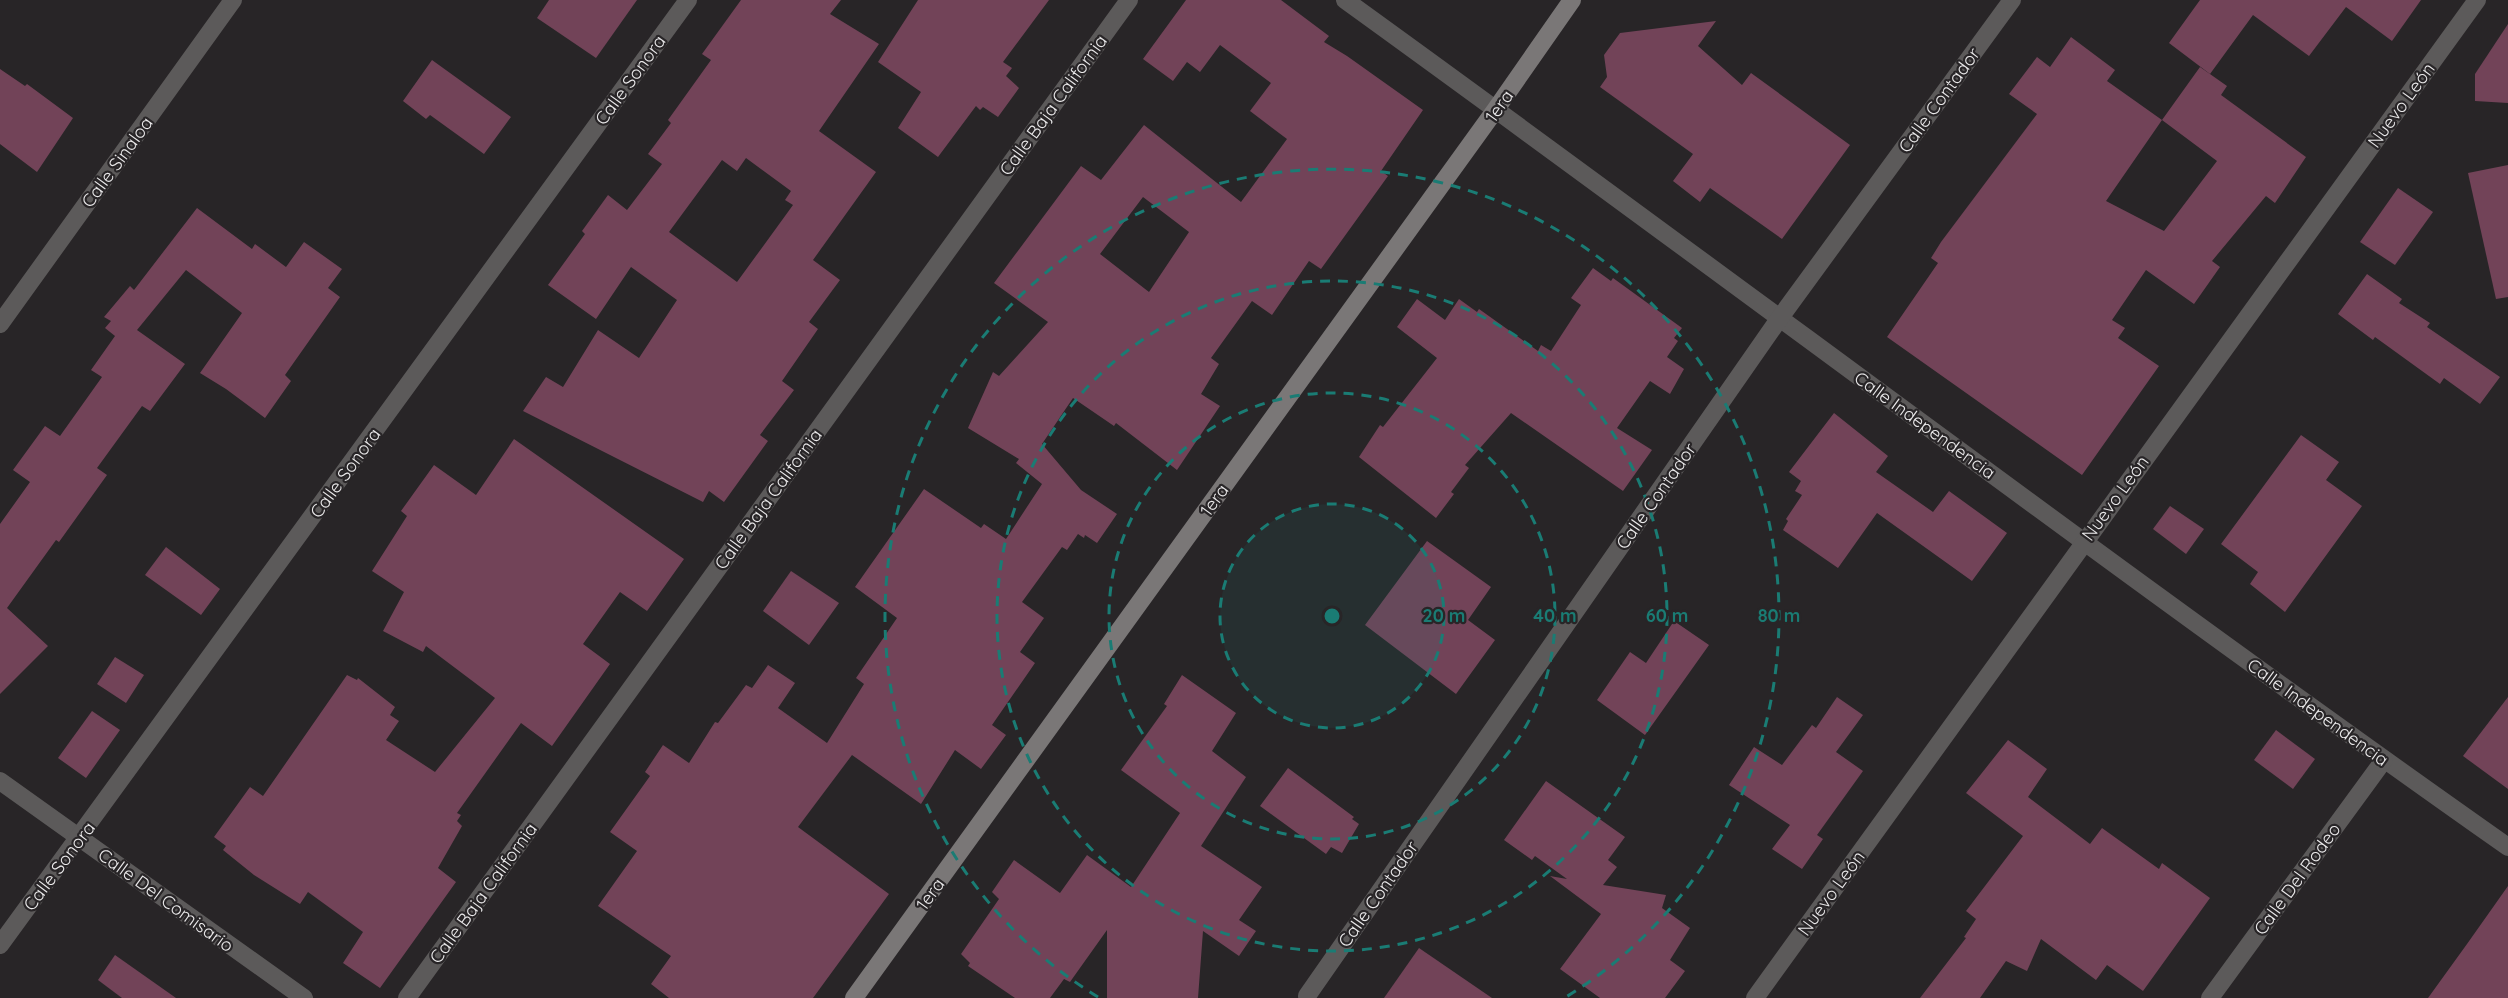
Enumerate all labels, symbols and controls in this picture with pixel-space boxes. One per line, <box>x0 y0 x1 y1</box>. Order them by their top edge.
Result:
street label: Calle Sonora <box>590 30 670 130</box>
street label: Calle Baja California <box>994 30 1112 180</box>
street label: Calle Contador <box>1893 43 1985 157</box>
street label: Nuevo León <box>2362 58 2440 152</box>
street label: 1era <box>1480 85 1518 127</box>
street label: Calle Sinaloa <box>76 112 158 212</box>
street label: Calle Independencia <box>1850 366 2000 484</box>
street label: Calle Sonora <box>305 423 385 523</box>
street label: Calle Baja California <box>709 424 827 574</box>
street label: Calle Contador <box>1611 438 1701 554</box>
street label: Nuevo León <box>2076 451 2154 545</box>
street label: 1era <box>1195 479 1233 521</box>
text: 20 m <box>1423 604 1465 627</box>
text: 40 m <box>1533 604 1577 627</box>
text: 60 m <box>1646 604 1688 627</box>
text: 80 m <box>1758 604 1800 627</box>
centre of rings <box>1322 606 1342 626</box>
street label: Calle Independencia <box>2243 653 2393 771</box>
street label: Calle Sonora <box>18 817 100 915</box>
street label: Calle Baja California <box>424 818 542 968</box>
street label: Calle Del Rodeo <box>2249 818 2345 940</box>
street label: Calle Contador <box>1333 836 1423 952</box>
street label: Calle Del Comisario <box>94 843 238 957</box>
street label: Nuevo León <box>1792 846 1870 940</box>
street label: 1era <box>911 873 949 915</box>

